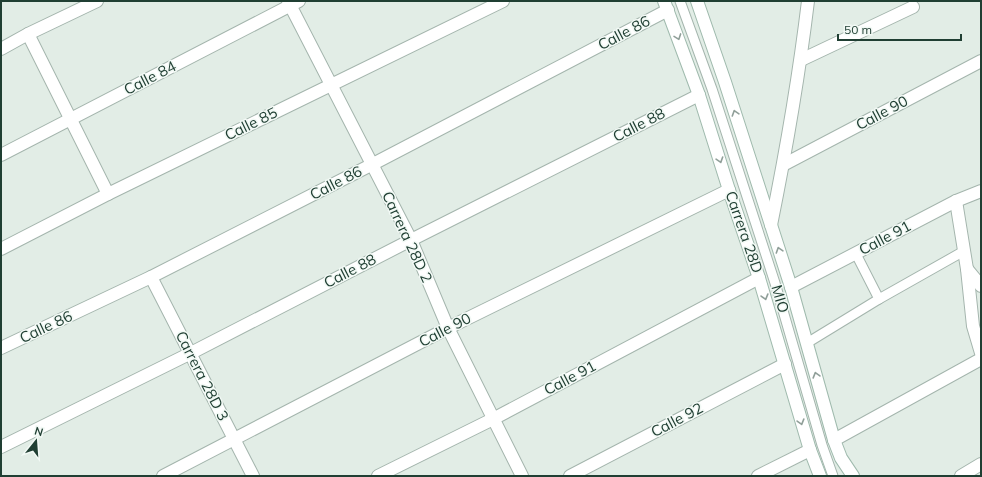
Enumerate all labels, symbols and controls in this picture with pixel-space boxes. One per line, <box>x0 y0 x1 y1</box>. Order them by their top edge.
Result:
street label: Calle 86 <box>594 11 653 54</box>
scale bar <box>838 16 961 42</box>
text: 50 m <box>844 22 872 37</box>
one-way arrow <box>673 34 681 41</box>
street label: Calle 84 <box>120 56 179 99</box>
street label: Calle 90 <box>852 91 911 134</box>
street label: Calle 85 <box>221 103 280 144</box>
street label: Calle 88 <box>609 103 668 146</box>
one-way arrow <box>731 110 740 117</box>
one-way arrow <box>715 157 723 164</box>
street label: Calle 86 <box>306 161 365 204</box>
street label: Carrera 28D 2 <box>378 188 437 285</box>
street label: Carrera 28D <box>722 188 767 275</box>
street label: Calle 91 <box>855 216 914 259</box>
one-way arrow <box>775 247 784 254</box>
street label: Calle 88 <box>320 249 379 292</box>
street label: MIO <box>767 283 794 315</box>
one-way arrow <box>760 293 769 300</box>
street label: Calle 86 <box>16 306 75 347</box>
street label: Calle 90 <box>415 308 474 351</box>
street label: Carrera 28D 3 <box>172 328 233 424</box>
street label: Calle 91 <box>540 356 599 399</box>
one-way arrow <box>812 372 821 379</box>
street label: Calle 92 <box>647 398 706 441</box>
one-way arrow <box>796 418 805 425</box>
north arrow <box>16 421 56 461</box>
text: N <box>33 424 45 439</box>

